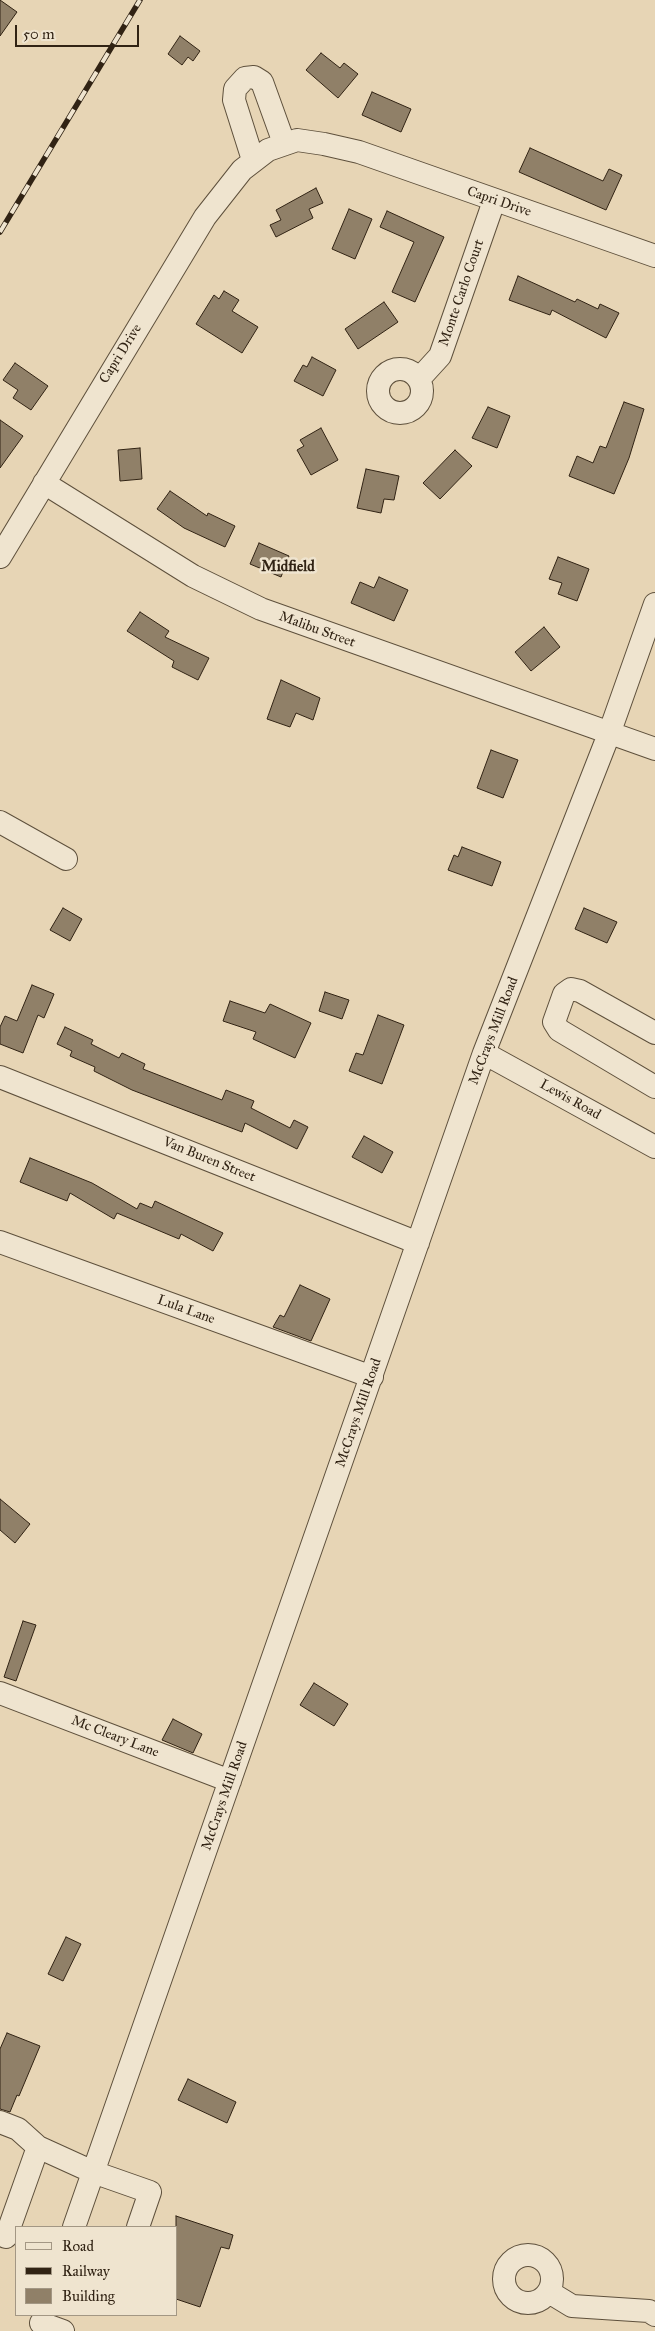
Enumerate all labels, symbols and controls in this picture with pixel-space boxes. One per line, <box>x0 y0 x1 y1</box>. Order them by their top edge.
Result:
scale bar <box>18 15 141 47</box>
text: 50 m <box>23 25 55 43</box>
street label: Capri Drive <box>465 183 533 221</box>
street label: Monte Carlo Court <box>436 237 488 349</box>
street label: Capri Drive <box>96 321 146 387</box>
district label: Midfield <box>261 558 315 576</box>
street label: Malibu Street <box>277 608 357 652</box>
street label: McCrays Mill Road <box>466 975 522 1087</box>
street label: Lewis Road <box>537 1076 603 1124</box>
street label: Van Buren Street <box>160 1134 258 1186</box>
street label: Lula Lane <box>155 1292 217 1328</box>
street label: McCrays Mill Road <box>332 1356 386 1470</box>
street label: Mc Cleary Lane <box>69 1713 161 1761</box>
street label: McCrays Mill Road <box>198 1739 252 1853</box>
legend <box>15 2226 178 2316</box>
text: Road <box>62 2237 94 2255</box>
text: Railway <box>62 2262 110 2280</box>
text: Building <box>62 2287 115 2305</box>

